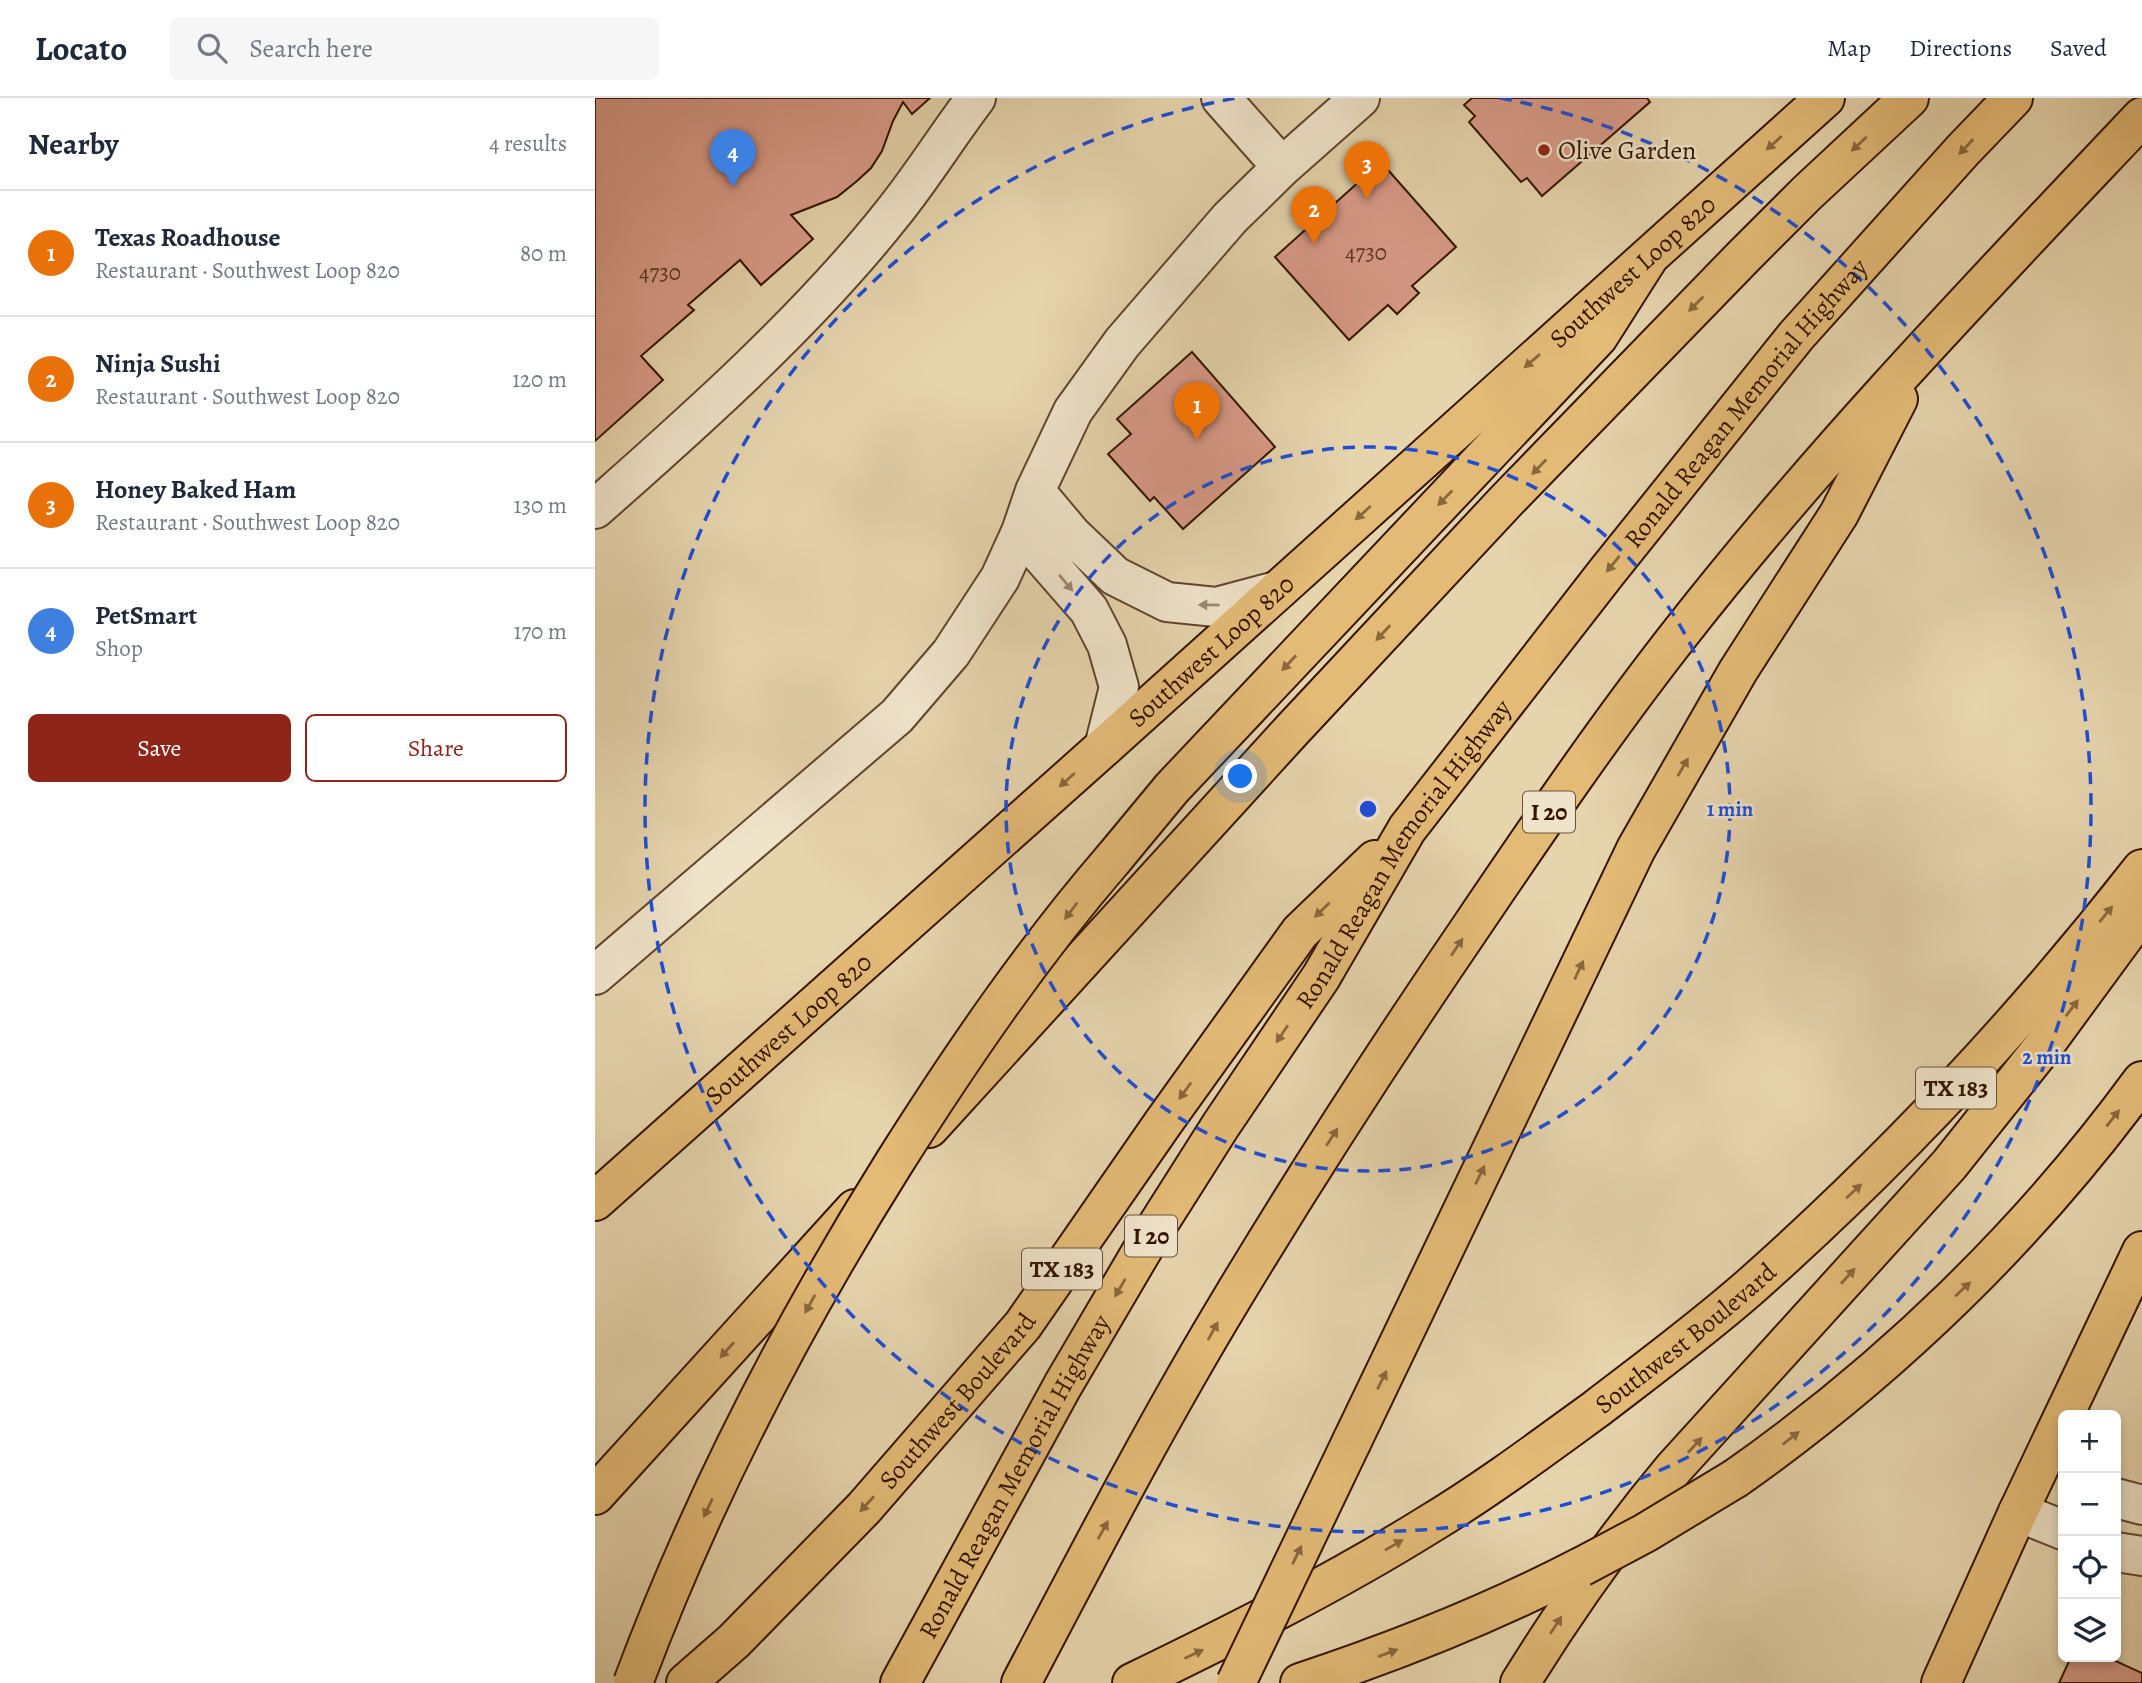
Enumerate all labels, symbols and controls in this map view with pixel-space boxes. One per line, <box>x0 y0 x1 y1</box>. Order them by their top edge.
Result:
search box <box>169 17 659 80</box>
text: Locato <box>35 26 127 71</box>
icon: search <box>193 29 231 67</box>
text: Search here <box>249 31 373 66</box>
text: Map <box>1827 32 1871 64</box>
text: Directions <box>1909 32 2012 64</box>
text: Saved <box>2050 32 2107 64</box>
text: Nearby <box>28 124 119 164</box>
text: 4 results <box>489 128 567 159</box>
pin: 4 <box>710 129 756 187</box>
place label: Olive Garden <box>1558 133 1696 168</box>
one-way arrow <box>1766 135 1783 151</box>
one-way arrow <box>1851 136 1868 152</box>
one-way arrow <box>1958 138 1974 155</box>
pin: 3 <box>1344 141 1390 199</box>
marker: Olive Garden <box>1536 142 1552 158</box>
pin: 2 <box>1291 186 1337 244</box>
street label: Southwest Loop 820 <box>1542 188 1724 356</box>
text: Texas Roadhouse <box>95 220 281 255</box>
house number: 4730 <box>1345 237 1387 268</box>
text: 1 <box>47 238 55 269</box>
text: 80 m <box>520 238 567 269</box>
street label: Ronald Reagan Memorial Highway <box>1616 250 1876 555</box>
text: Restaurant · Southwest Loop 820 <box>95 255 400 286</box>
house number: 4730 <box>639 257 681 288</box>
one-way arrow <box>1688 295 1705 312</box>
text: Ninja Sushi <box>95 346 221 381</box>
one-way arrow <box>1523 353 1541 369</box>
text: 2 <box>45 364 57 395</box>
text: 120 m <box>512 364 567 395</box>
text: Restaurant · Southwest Loop 820 <box>95 381 400 412</box>
pin: 1 <box>1174 382 1220 440</box>
one-way arrow <box>1530 459 1547 476</box>
text: Honey Baked Ham <box>95 472 296 507</box>
one-way arrow <box>1438 489 1454 506</box>
text: 3 <box>46 490 56 521</box>
text: 130 m <box>514 490 567 521</box>
one-way arrow <box>1354 504 1371 520</box>
text: Restaurant · Southwest Loop 820 <box>95 507 400 538</box>
one-way arrow <box>1606 554 1621 572</box>
street label: Southwest Loop 820 <box>1120 567 1302 735</box>
one-way arrow <box>1058 574 1074 592</box>
text: PetSmart <box>95 598 197 633</box>
one-way arrow <box>1198 600 1220 611</box>
text: 4 <box>46 616 56 647</box>
text: 170 m <box>514 616 567 647</box>
one-way arrow <box>1375 624 1391 641</box>
text: Shop <box>95 633 143 664</box>
one-way arrow <box>1281 654 1297 671</box>
street label: Ronald Reagan Memorial Highway <box>1288 692 1520 1016</box>
button: Save <box>28 714 291 782</box>
button: Share <box>305 714 567 782</box>
one-way arrow <box>1677 758 1689 777</box>
your location <box>1223 759 1257 793</box>
one-way arrow <box>1058 772 1076 788</box>
road number: I 20 <box>1523 792 1575 832</box>
text: 1 min <box>1707 795 1754 823</box>
centre of rings <box>1356 797 1380 821</box>
one-way arrow <box>1064 902 1078 920</box>
one-way arrow <box>1314 902 1331 918</box>
one-way arrow <box>2099 905 2114 923</box>
one-way arrow <box>1450 938 1464 956</box>
street label: Southwest Loop 820 <box>698 945 880 1113</box>
one-way arrow <box>1573 960 1585 980</box>
one-way arrow <box>2065 999 2079 1017</box>
one-way arrow <box>1276 1024 1289 1044</box>
text: 2 min <box>2022 1043 2072 1071</box>
road number: TX 183 <box>1916 1068 1996 1108</box>
one-way arrow <box>1178 1082 1193 1100</box>
one-way arrow <box>2106 1110 2121 1128</box>
one-way arrow <box>1326 1127 1339 1147</box>
one-way arrow <box>1475 1165 1486 1185</box>
one-way arrow <box>1845 1183 1862 1199</box>
road number: I 20 <box>1125 1216 1177 1256</box>
road number: TX 183 <box>1022 1248 1102 1289</box>
street label: Southwest Boulevard <box>1588 1255 1784 1422</box>
one-way arrow <box>1839 1268 1855 1285</box>
one-way arrow <box>1114 1278 1127 1297</box>
one-way arrow <box>1954 1281 1971 1297</box>
one-way arrow <box>804 1294 815 1314</box>
street label: Southwest Boulevard <box>871 1306 1044 1497</box>
street label: Ronald Reagan Memorial Highway <box>911 1308 1119 1645</box>
one-way arrow <box>1207 1321 1219 1341</box>
one-way arrow <box>719 1341 735 1359</box>
one-way arrow <box>1376 1369 1387 1390</box>
map controls <box>2058 1410 2121 1662</box>
button: + <box>2058 1410 2121 1473</box>
one-way arrow <box>1782 1431 1800 1446</box>
one-way arrow <box>1687 1437 1703 1454</box>
button: − <box>2058 1473 2121 1536</box>
one-way arrow <box>859 1495 875 1513</box>
one-way arrow <box>702 1497 713 1518</box>
one-way arrow <box>1097 1520 1109 1539</box>
button: locate <box>2058 1536 2121 1599</box>
one-way arrow <box>1384 1539 1403 1551</box>
one-way arrow <box>1291 1545 1303 1565</box>
button: layers <box>2058 1599 2121 1662</box>
one-way arrow <box>1550 1615 1563 1635</box>
one-way arrow <box>1377 1647 1398 1658</box>
one-way arrow <box>1184 1648 1204 1659</box>

